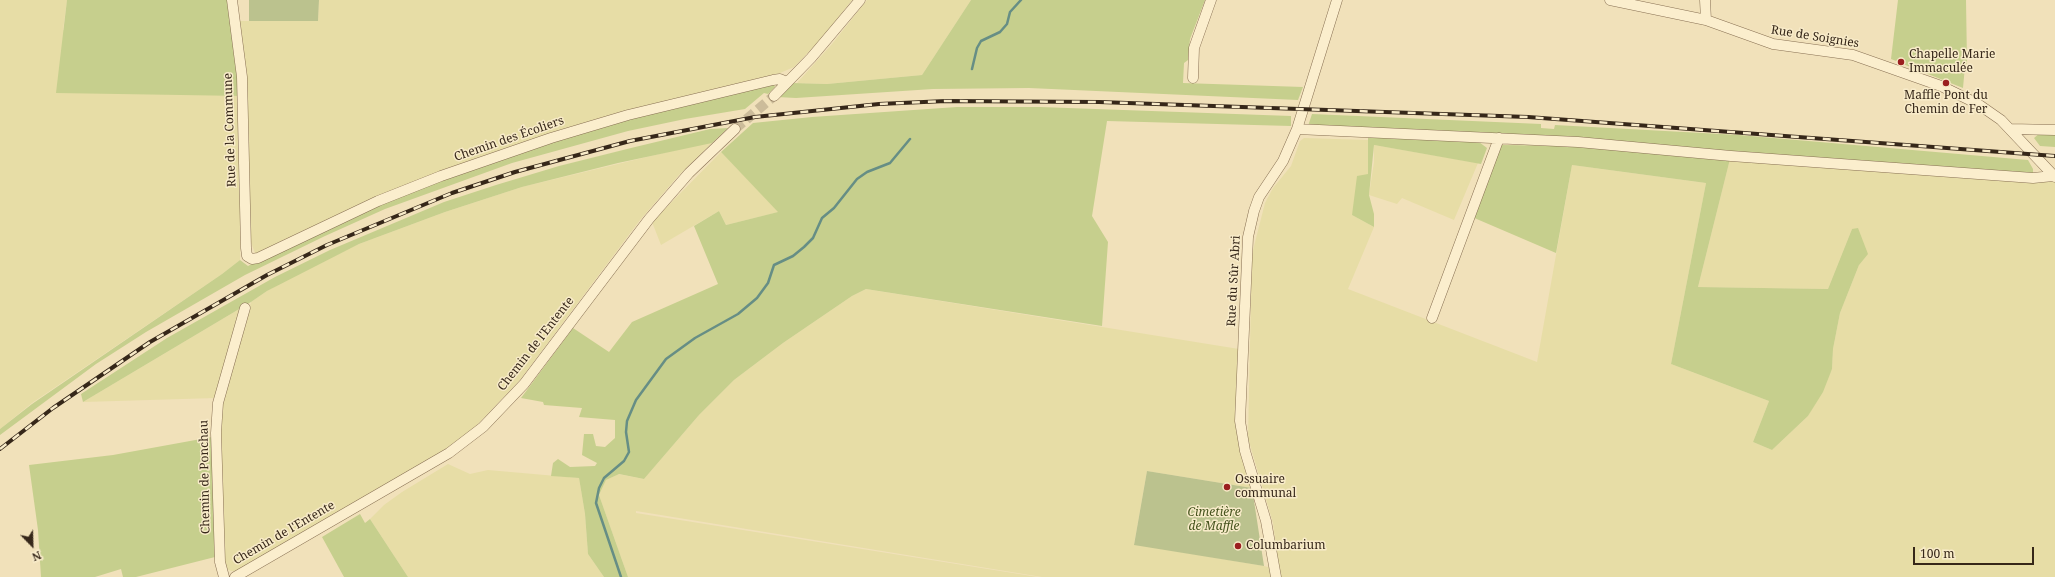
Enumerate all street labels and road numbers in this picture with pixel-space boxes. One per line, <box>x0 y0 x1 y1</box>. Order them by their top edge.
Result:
street label: Rue de Soignies <box>1770 23 1860 51</box>
street label: Rue de la Commune <box>221 73 239 187</box>
street label: Chemin des Écoliers <box>452 113 566 165</box>
street label: Rue du Sûr Abri <box>1224 235 1244 327</box>
street label: Chemin de l'Entente <box>495 294 577 394</box>
street label: Chemin de Ponchau <box>197 420 213 534</box>
street label: Chemin de l'Entente <box>231 498 337 568</box>

